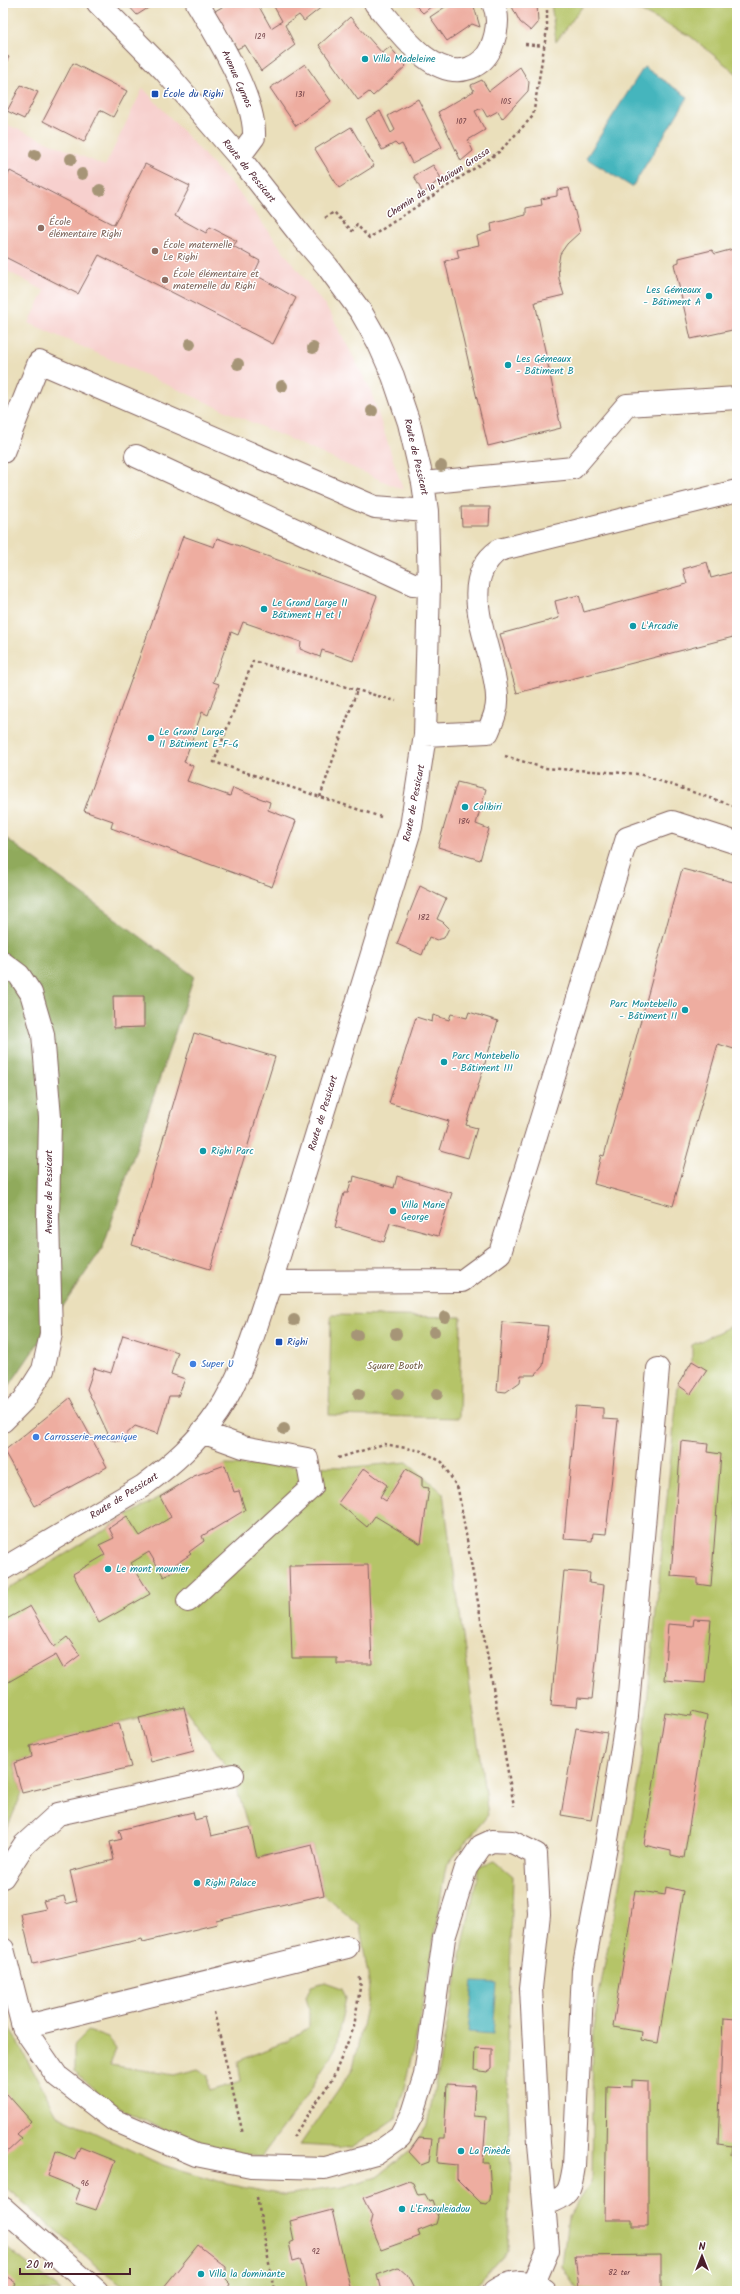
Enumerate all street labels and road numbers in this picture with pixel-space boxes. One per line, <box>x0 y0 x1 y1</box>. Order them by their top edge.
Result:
street label: Avenue Cyrnos <box>217 48 257 111</box>
street label: Route de Pessicart <box>218 136 280 207</box>
street label: Chemin de la Maïoun Grossa <box>383 143 493 223</box>
street label: Route de Pessicart <box>399 417 433 497</box>
street label: Route de Pessicart <box>399 763 429 843</box>
street label: Route de Pessicart <box>304 1073 342 1153</box>
street label: Avenue de Pessicart <box>41 1150 57 1234</box>
street label: Route de Pessicart <box>87 1468 162 1524</box>

